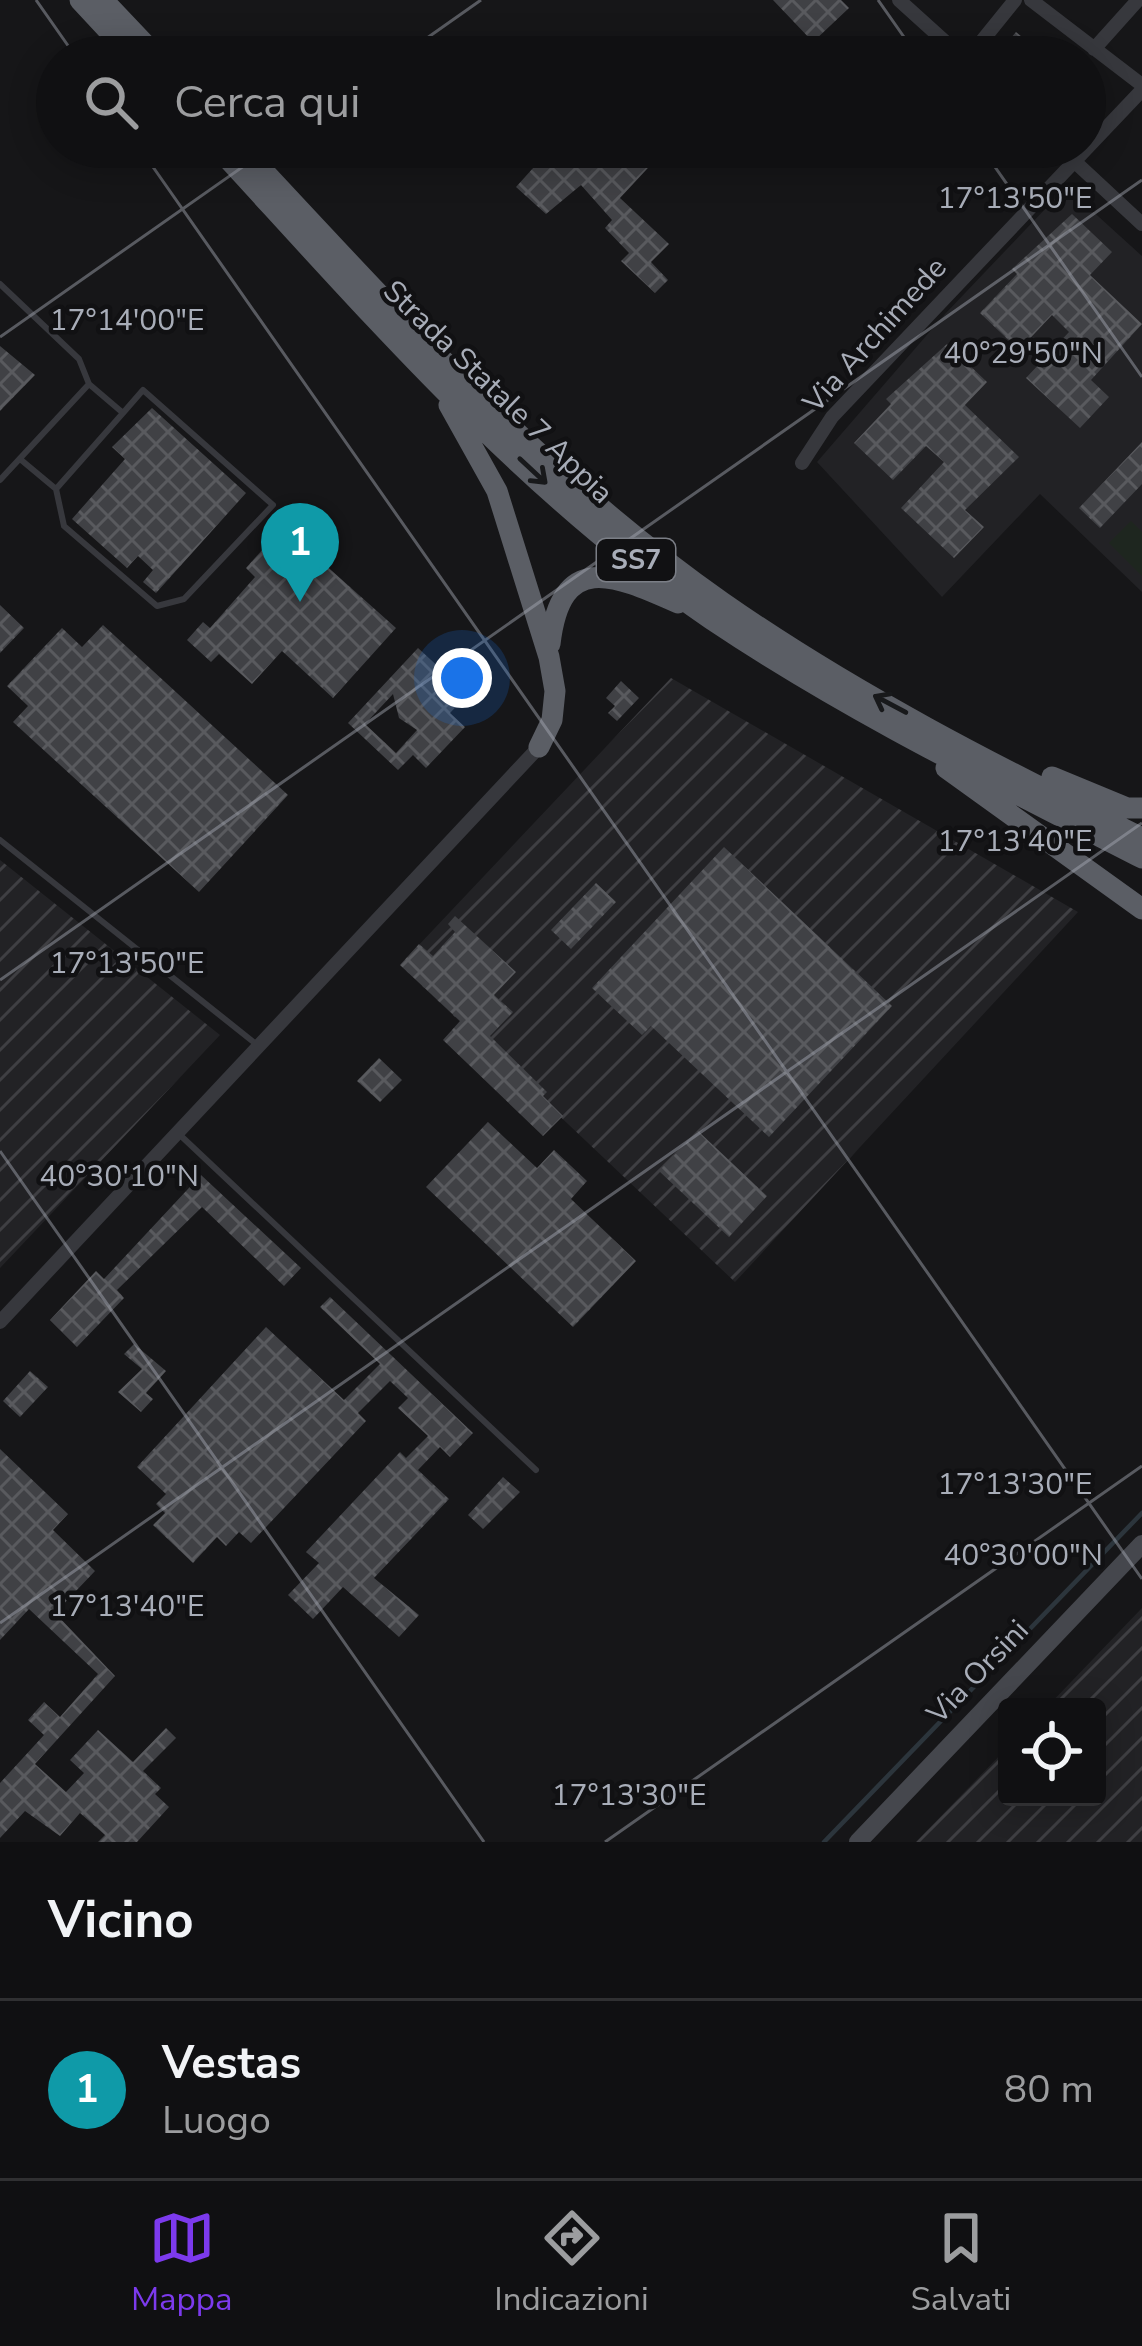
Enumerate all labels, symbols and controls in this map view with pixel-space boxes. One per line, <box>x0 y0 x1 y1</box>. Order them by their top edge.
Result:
search box <box>36 36 1106 168</box>
icon: search <box>78 69 144 135</box>
text: Cerca qui <box>174 72 360 133</box>
text: 17°13'50"E <box>938 178 1092 219</box>
street label: Via Archimede <box>793 248 956 423</box>
street label: Strada Statale 7 Appia <box>374 271 622 513</box>
text: 17°14'00"E <box>50 300 204 341</box>
text: 40°29'50"N <box>943 333 1103 374</box>
one-way arrow <box>517 456 547 485</box>
pin: 1 <box>261 503 339 602</box>
road number: SS7 <box>597 539 675 581</box>
your location <box>432 648 492 708</box>
one-way arrow <box>874 692 909 715</box>
text: 17°13'40"E <box>938 821 1092 862</box>
text: 17°13'50"E <box>50 943 204 984</box>
text: 40°30'10"N <box>39 1156 199 1197</box>
text: 17°13'30"E <box>938 1464 1092 1505</box>
text: 40°30'00"N <box>943 1535 1103 1576</box>
text: 17°13'40"E <box>50 1586 204 1627</box>
street label: Via Orsini <box>917 1611 1038 1734</box>
map controls <box>998 1698 1106 1806</box>
button: locate <box>998 1698 1106 1806</box>
text: 17°13'30"E <box>552 1775 706 1816</box>
text: Vicino <box>48 1885 194 1955</box>
text: Vestas <box>162 2033 301 2094</box>
text: 1 <box>75 2063 99 2116</box>
text: 80 m <box>1004 2063 1094 2116</box>
text: Luogo <box>162 2094 271 2147</box>
tab: Mappa <box>131 2205 233 2322</box>
tab: Indicazioni <box>494 2205 649 2322</box>
tab: Salvati <box>911 2205 1011 2322</box>

